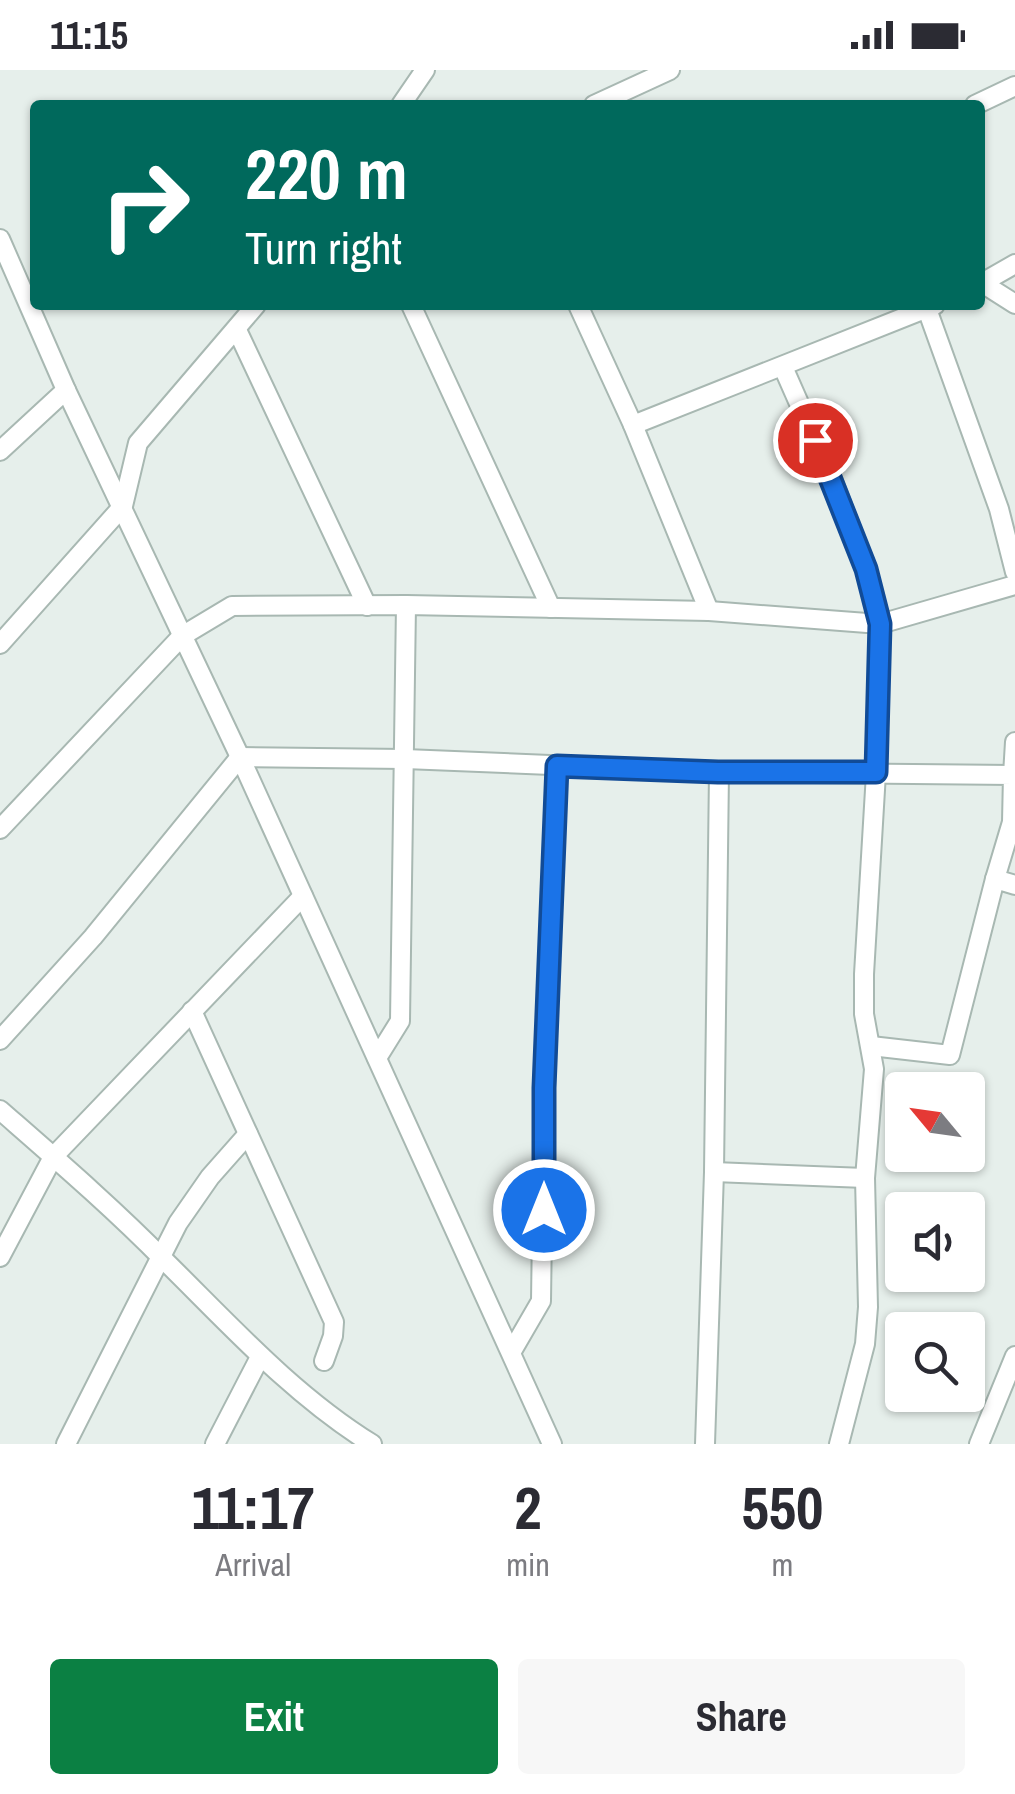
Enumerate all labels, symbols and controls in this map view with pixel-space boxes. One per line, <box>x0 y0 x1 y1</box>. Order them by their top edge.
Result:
text: 11:15 <box>50 10 128 61</box>
text: 220 m <box>245 127 408 221</box>
icon: right <box>80 140 210 270</box>
text: Turn right <box>245 217 402 278</box>
pin <box>773 398 858 483</box>
icon: arrive <box>788 413 843 468</box>
north arrow <box>885 1072 985 1172</box>
map controls <box>885 1072 985 1412</box>
position arrow <box>492 1158 596 1262</box>
button: sound <box>885 1192 985 1292</box>
button: search <box>885 1312 985 1412</box>
text: 11:17 <box>192 1467 315 1548</box>
text: 2 <box>514 1467 542 1548</box>
text: 550 <box>741 1467 823 1548</box>
text: Arrival <box>215 1543 291 1586</box>
text: min <box>506 1543 550 1586</box>
text: m <box>771 1543 793 1586</box>
button: Exit <box>50 1659 498 1774</box>
button: Share <box>518 1659 965 1774</box>

